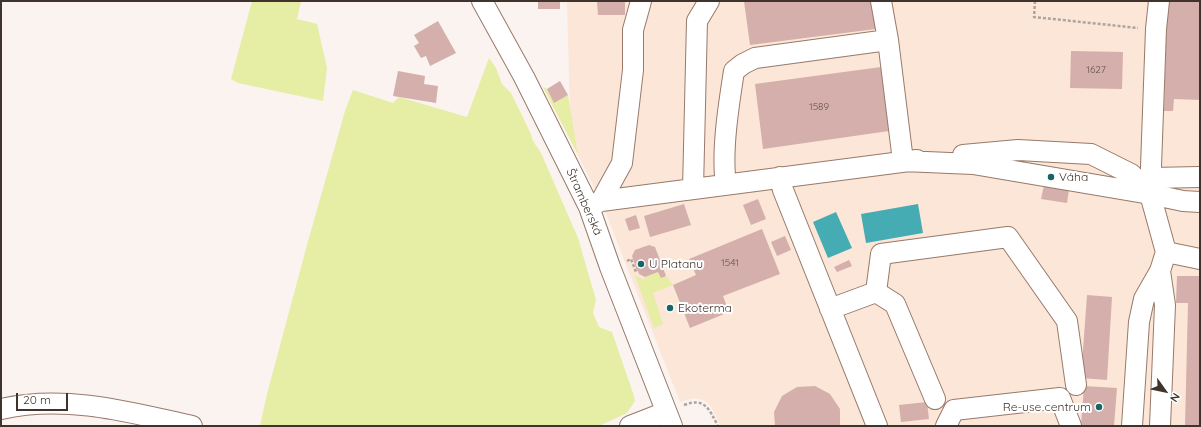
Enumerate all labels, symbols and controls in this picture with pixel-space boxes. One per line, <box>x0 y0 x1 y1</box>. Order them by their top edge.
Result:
house number: 1627 <box>1086 64 1106 76</box>
house number: 1589 <box>809 101 829 113</box>
street label: Štramberská <box>563 166 605 238</box>
place label: Váha <box>1059 170 1088 184</box>
marker: Váha <box>1046 172 1056 182</box>
place label: U Platanu <box>649 257 703 271</box>
house number: 1541 <box>721 257 739 269</box>
marker: U Platanu <box>636 259 646 269</box>
place label: Ekoterma <box>678 301 732 315</box>
marker: Ekoterma <box>665 303 675 313</box>
north arrow <box>1145 371 1185 411</box>
scale bar <box>18 385 70 411</box>
text: N <box>1167 390 1183 405</box>
text: 20 m <box>23 392 51 407</box>
place label: Re-use centrum <box>1003 400 1091 414</box>
marker: Re-use centrum <box>1094 402 1104 412</box>

